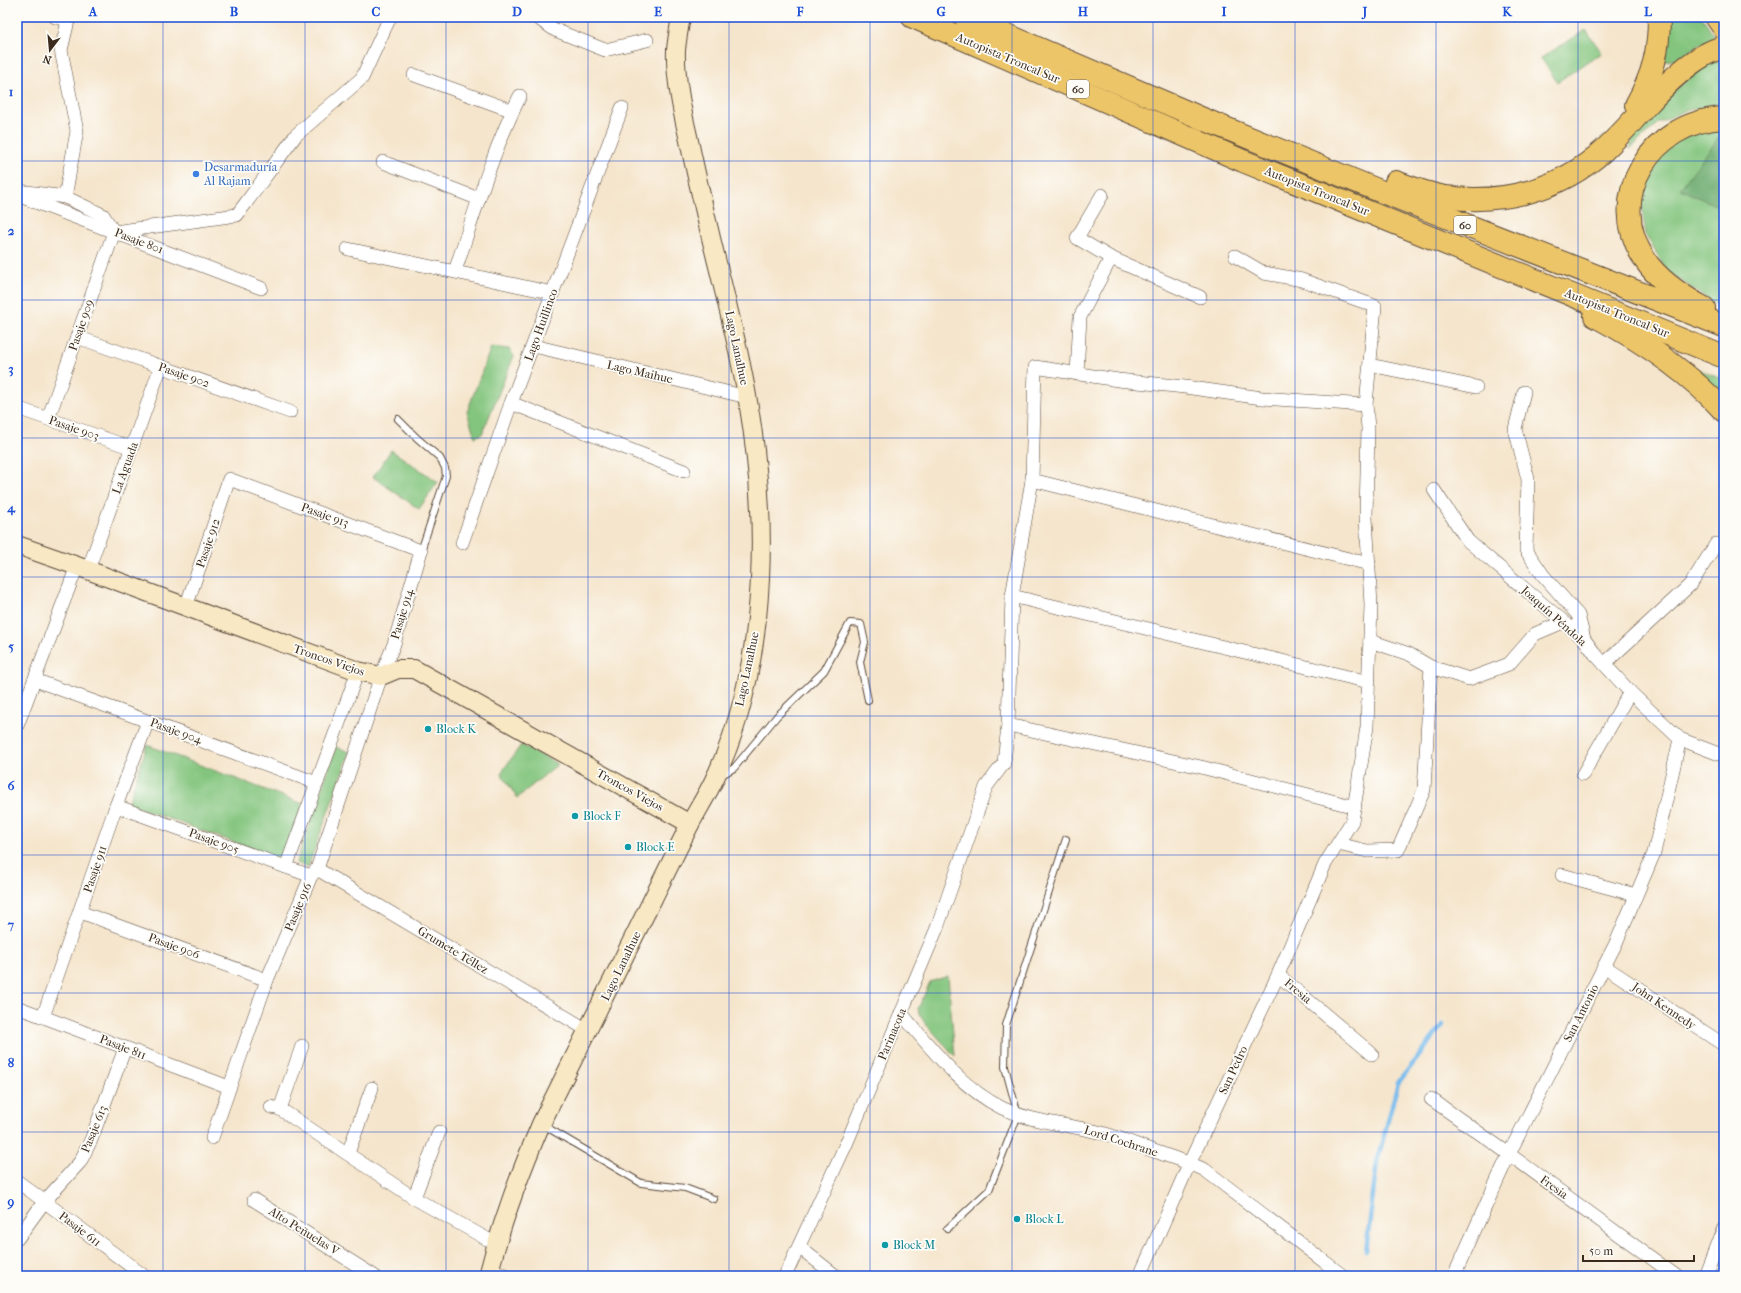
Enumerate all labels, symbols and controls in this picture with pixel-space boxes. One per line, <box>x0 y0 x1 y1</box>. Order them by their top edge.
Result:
text: A <box>88 4 98 19</box>
text: B <box>230 4 239 19</box>
text: C <box>372 4 381 19</box>
text: D <box>512 4 522 19</box>
text: E <box>654 4 662 19</box>
text: F <box>796 4 804 19</box>
text: G <box>936 4 946 19</box>
text: H <box>1078 4 1089 19</box>
text: I <box>1221 4 1227 19</box>
text: J <box>1361 4 1368 20</box>
text: K <box>1502 4 1513 19</box>
text: L <box>1644 4 1653 19</box>
street label: Autopista Troncal Sur <box>953 29 1063 87</box>
north arrow <box>30 30 70 70</box>
text: N <box>41 52 53 67</box>
road number: 60 <box>1067 80 1089 98</box>
text: 1 <box>9 84 14 99</box>
place label: Desarmaduría Al Rajam <box>203 160 278 188</box>
street label: Autopista Troncal Sur <box>1262 163 1372 219</box>
marker: Desarmaduría Al Rajam <box>191 169 201 179</box>
road number: 60 <box>1454 216 1476 234</box>
text: 2 <box>8 223 15 238</box>
street label: Pasaje 801 <box>113 225 165 257</box>
street label: Autopista Troncal Sur <box>1562 285 1672 341</box>
street label: Lago Huillinco <box>521 287 561 363</box>
street label: Pasaje 909 <box>66 297 96 353</box>
street label: Lago Lanalhue <box>722 309 752 387</box>
street label: Lago Maihue <box>606 358 674 386</box>
street label: Pasaje 902 <box>157 360 211 390</box>
text: 3 <box>8 361 14 377</box>
street label: Pasaje 903 <box>47 413 101 443</box>
street label: La Aguada <box>109 440 141 496</box>
text: 4 <box>6 500 16 516</box>
street label: Pasaje 913 <box>299 500 351 530</box>
street label: Pasaje 912 <box>193 517 223 569</box>
street label: Joaquín Péndola <box>1518 582 1590 649</box>
street label: Pasaje 914 <box>388 586 417 641</box>
street label: Lago Lanalhue <box>732 630 762 708</box>
text: 5 <box>8 639 14 654</box>
street label: Troncos Viejos <box>292 641 367 679</box>
street label: Pasaje 904 <box>148 715 205 747</box>
place label: Block K <box>436 722 477 736</box>
marker: Block K <box>423 724 433 734</box>
street label: Troncos Viejos <box>594 766 666 814</box>
text: 6 <box>7 778 15 793</box>
place label: Block F <box>583 809 621 823</box>
marker: Block F <box>570 811 580 821</box>
street label: Pasaje 905 <box>187 825 241 857</box>
place label: Block E <box>636 840 674 854</box>
marker: Block E <box>623 842 633 852</box>
street label: Pasaje 911 <box>80 844 110 894</box>
street label: Pasaje 916 <box>282 880 315 933</box>
text: 7 <box>7 917 15 932</box>
street label: Grumete Téllez <box>415 923 491 977</box>
street label: Lago Lanalhue <box>598 929 644 1003</box>
street label: Pasaje 906 <box>146 930 202 962</box>
street label: Fresia <box>1282 976 1315 1007</box>
street label: John Kennedy <box>1629 979 1699 1033</box>
street label: San Antonio <box>1561 982 1601 1044</box>
street label: Parinacota <box>875 1006 909 1062</box>
street label: Pasaje 811 <box>98 1032 148 1062</box>
street label: San Pedro <box>1216 1044 1250 1096</box>
text: 8 <box>8 1055 15 1070</box>
street label: Pasaje 613 <box>78 1103 110 1155</box>
street label: Lord Cochrane <box>1082 1122 1160 1160</box>
street label: Fresia <box>1537 1172 1571 1202</box>
text: 9 <box>7 1194 15 1210</box>
street label: Alto Peñuelas V <box>266 1203 343 1259</box>
street label: Pasaje 611 <box>56 1209 104 1249</box>
place label: Block L <box>1025 1212 1064 1226</box>
marker: Block L <box>1012 1214 1022 1224</box>
scale bar <box>1583 1237 1694 1263</box>
place label: Block M <box>893 1238 935 1252</box>
marker: Block M <box>880 1240 890 1250</box>
text: 50 m <box>1589 1244 1613 1258</box>

